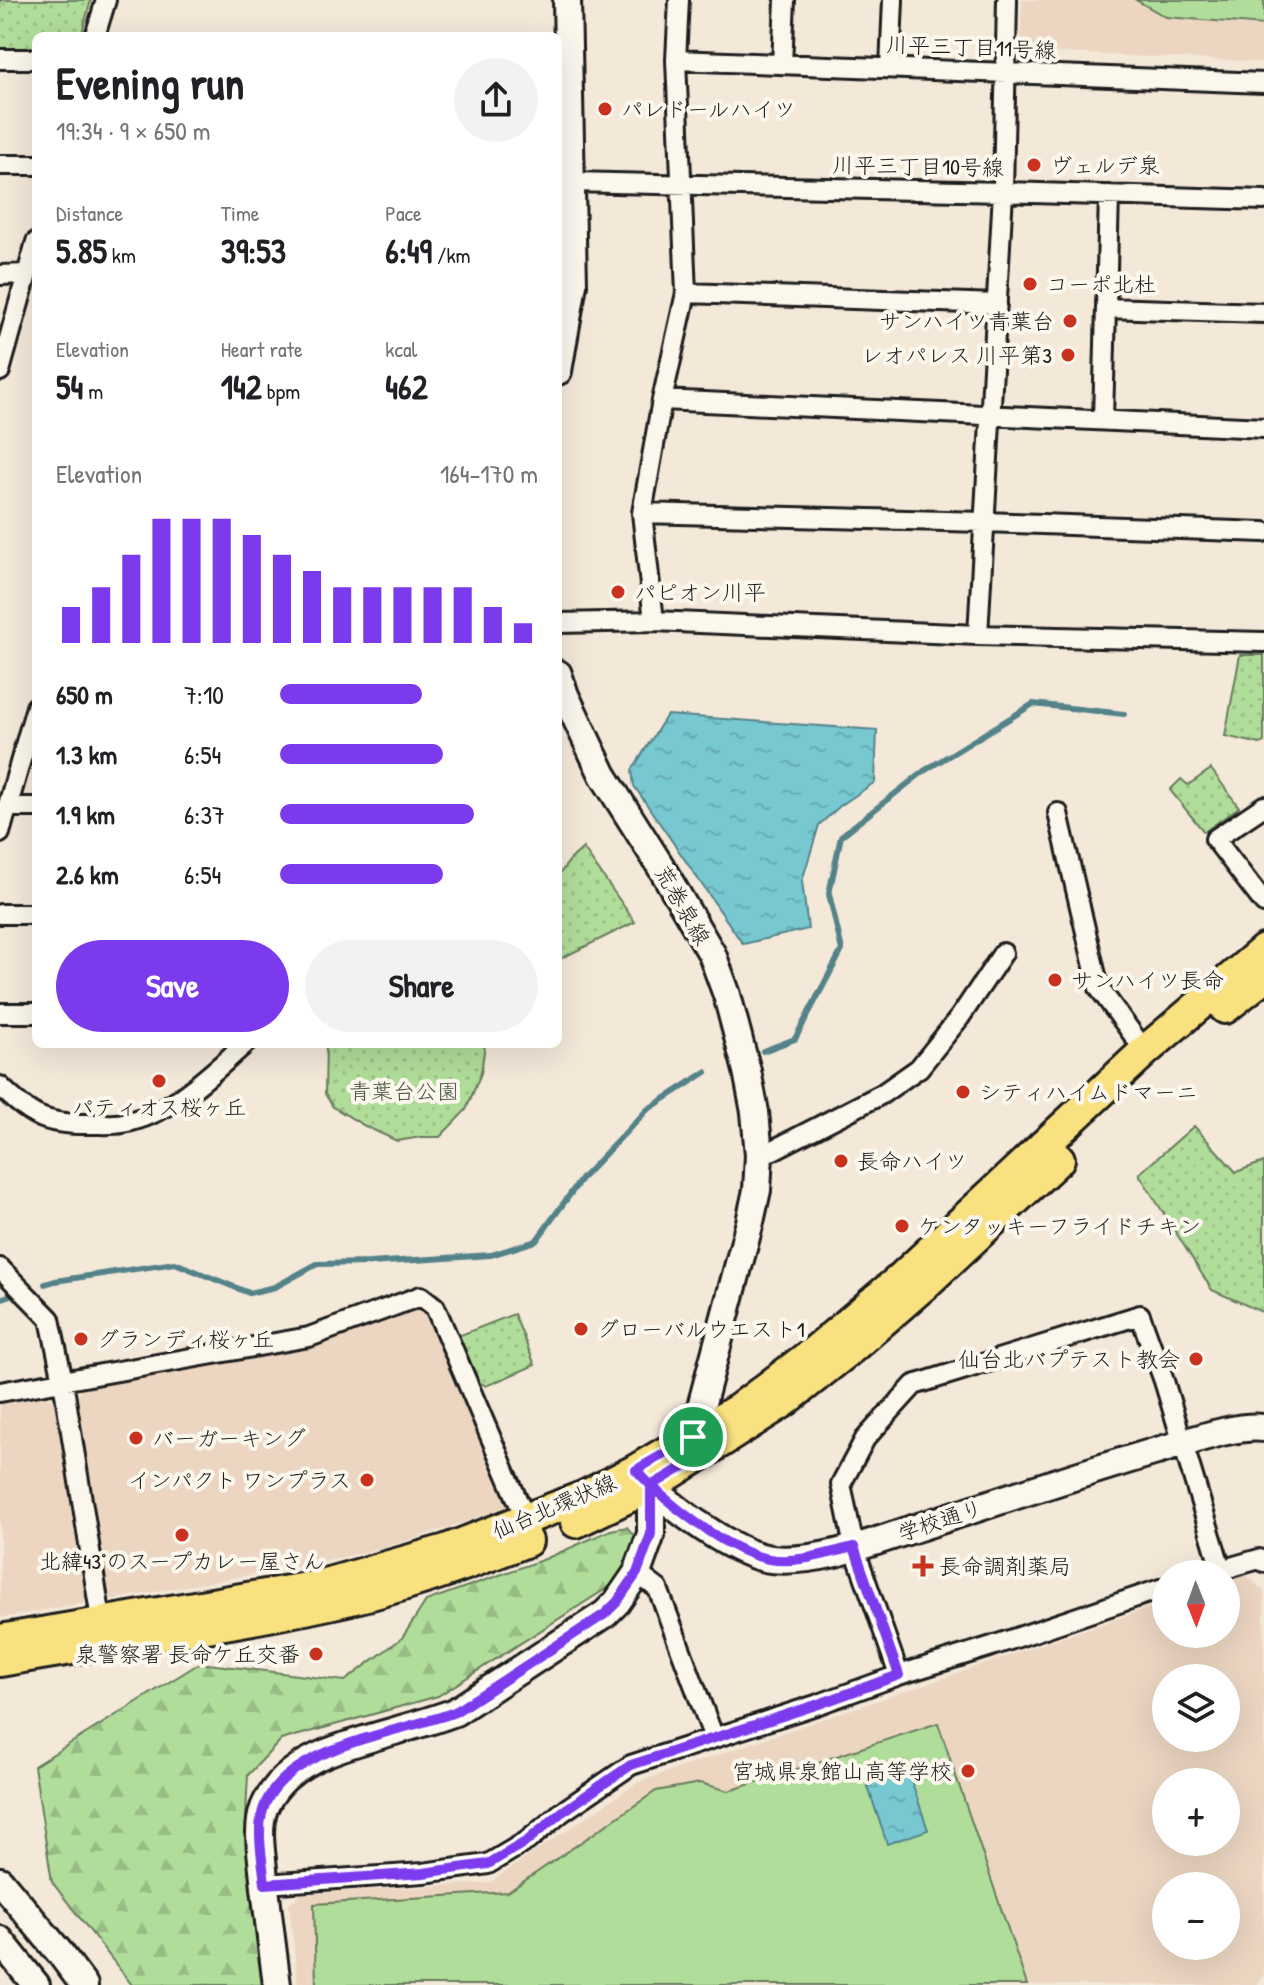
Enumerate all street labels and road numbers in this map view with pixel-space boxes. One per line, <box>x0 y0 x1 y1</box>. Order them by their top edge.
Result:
street label: 川平三丁目11号線 <box>886 29 1056 65</box>
street label: 川平三丁目10号線 <box>832 150 1004 182</box>
street label: 荒巻泉線 <box>648 859 718 951</box>
street label: 仙台北環状線 <box>487 1466 621 1546</box>
street label: 学校通り <box>894 1492 986 1548</box>

